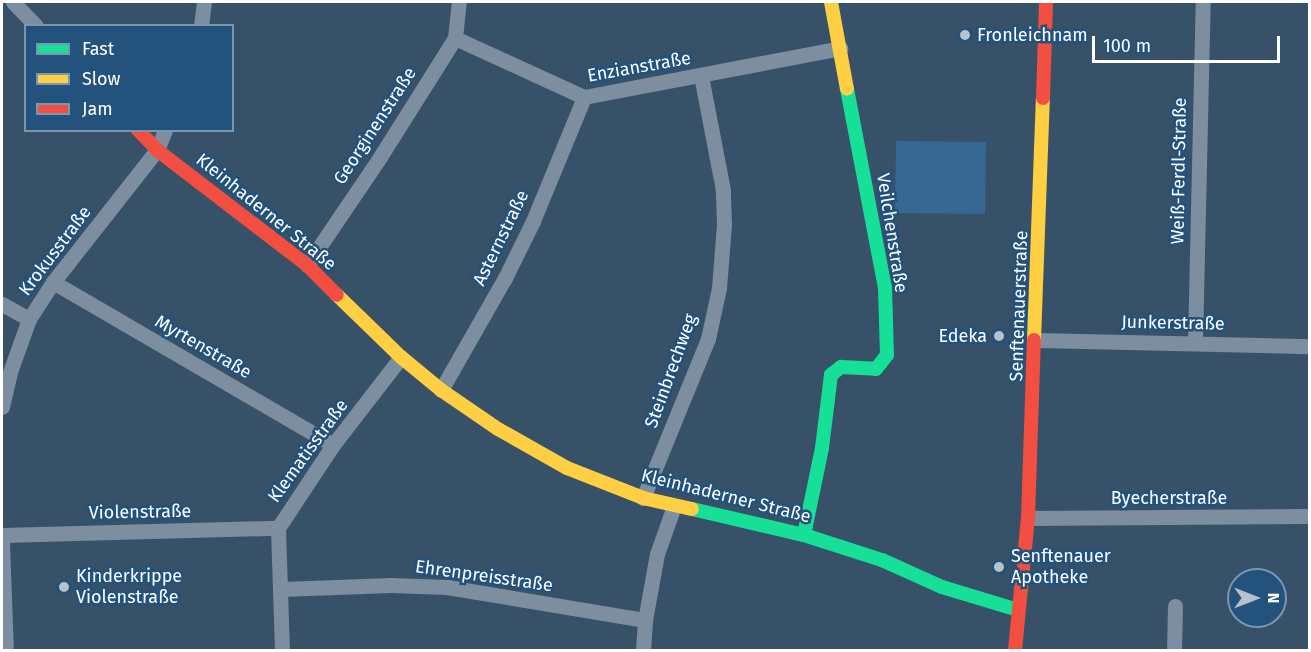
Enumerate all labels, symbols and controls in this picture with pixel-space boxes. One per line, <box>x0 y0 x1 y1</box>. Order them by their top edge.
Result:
legend <box>24 24 234 132</box>
place label: Fronleichnam <box>977 24 1088 46</box>
scale bar <box>1095 24 1282 62</box>
marker: Fronleichnam <box>958 28 972 42</box>
text: 100 m <box>1103 35 1151 57</box>
text: Fast <box>82 38 114 60</box>
street label: Enzianstraße <box>586 47 692 87</box>
street label: Georginenstraße <box>329 63 421 189</box>
text: Slow <box>82 68 120 90</box>
street label: Weiß-Ferdl-Straße <box>1167 97 1191 245</box>
text: Jam <box>82 98 113 120</box>
street label: Kleinhaderner Straße <box>192 149 340 275</box>
street label: Veilchenstraße <box>872 172 912 294</box>
street label: Asternstraße <box>469 187 533 289</box>
street label: Krokusstraße <box>14 202 96 300</box>
street label: Senftenauerstraße <box>1006 230 1032 382</box>
street label: Myrtenstraße <box>151 311 255 383</box>
street label: Steinbrechweg <box>640 311 702 431</box>
street label: Junkerstraße <box>1121 311 1225 335</box>
place label: Edeka <box>938 325 987 347</box>
marker: Edeka <box>992 329 1006 343</box>
street label: Klematisstraße <box>263 395 353 507</box>
street label: Kleinhaderner Straße <box>639 464 813 528</box>
street label: Byecherstraße <box>1111 487 1227 509</box>
street label: Violenstraße <box>89 500 191 524</box>
place label: Senftenauer Apotheke <box>1011 546 1111 588</box>
street label: Ehrenpreisstraße <box>414 556 554 596</box>
marker: Senftenauer Apotheke <box>992 560 1006 574</box>
place label: Kinderkrippe Violenstraße <box>76 566 182 608</box>
north arrow <box>1227 568 1287 628</box>
marker: Kinderkrippe Violenstraße <box>57 580 71 594</box>
text: N <box>1264 593 1283 603</box>

